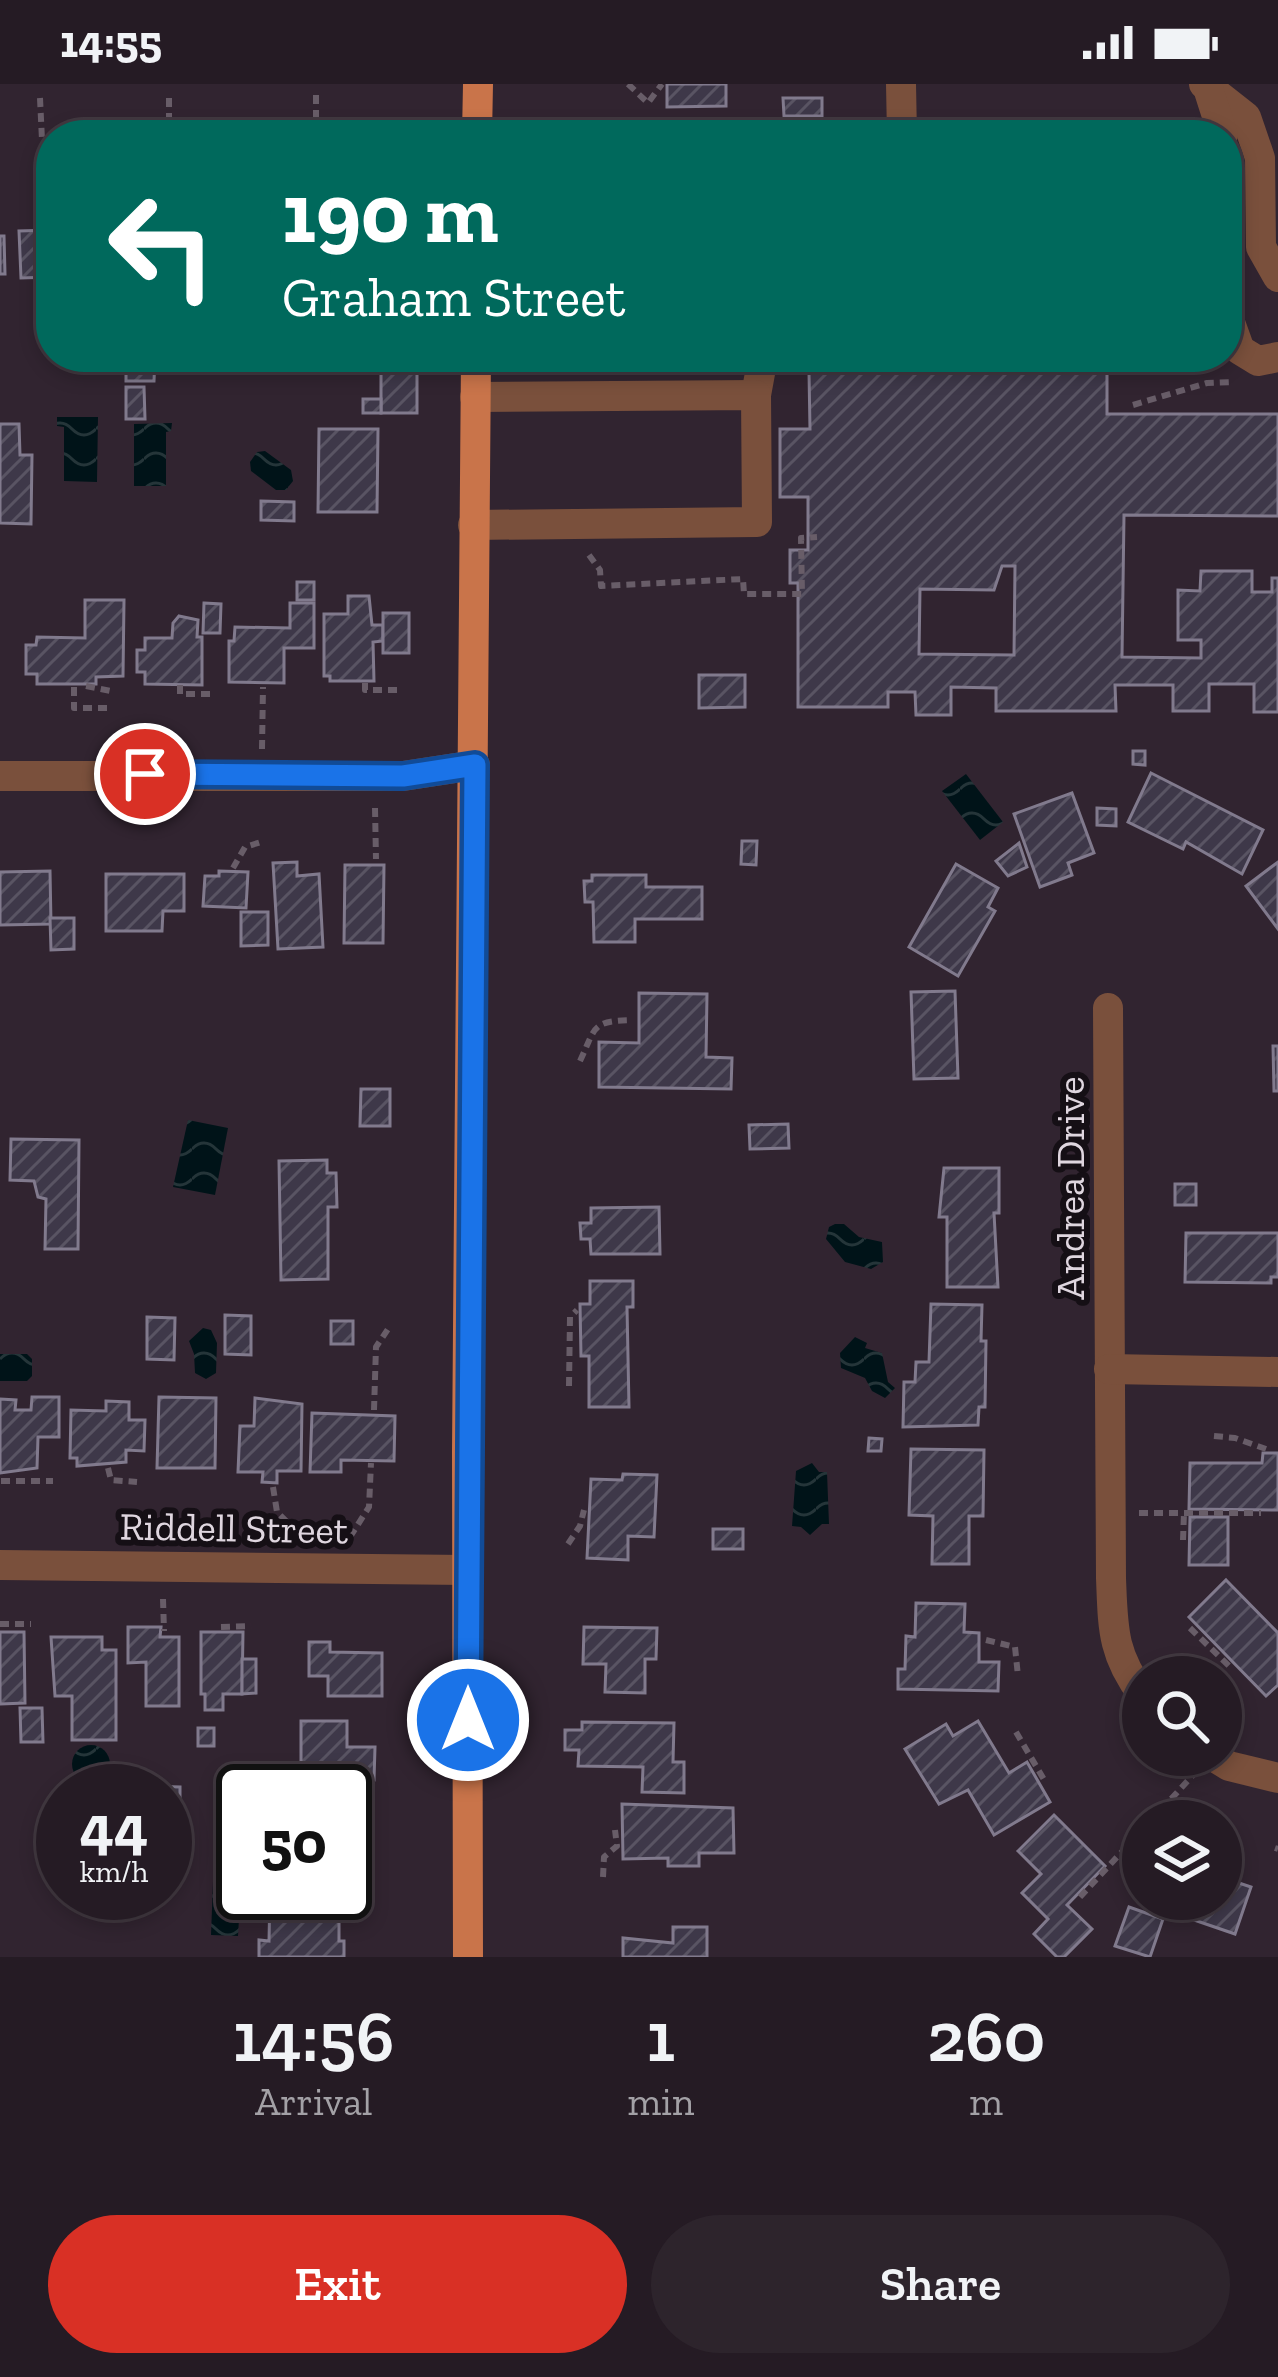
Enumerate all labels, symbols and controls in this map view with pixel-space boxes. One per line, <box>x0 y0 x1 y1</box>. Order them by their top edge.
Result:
text: 14:55 <box>60 15 162 69</box>
text: 190 m <box>282 163 499 264</box>
icon: left <box>84 168 240 324</box>
text: Graham Street <box>282 265 626 330</box>
pin <box>94 723 196 825</box>
icon: arrive <box>112 741 178 807</box>
street label: Andrea Drive <box>1047 1076 1094 1300</box>
street label: Riddell Street <box>119 1503 349 1553</box>
map controls <box>1122 1656 1242 1920</box>
button: search <box>1122 1656 1242 1776</box>
position arrow <box>405 1657 531 1783</box>
speed limit sign: 50 <box>216 1764 372 1920</box>
text: 44 <box>80 1791 148 1863</box>
button: layers <box>1122 1800 1242 1920</box>
text: km/h <box>80 1854 148 1890</box>
text: 14:56 <box>233 1993 395 2079</box>
text: 1 <box>647 1993 675 2079</box>
text: 260 <box>927 1993 1045 2079</box>
text: Arrival <box>255 2078 372 2125</box>
text: min <box>627 2078 694 2125</box>
text: m <box>969 2078 1003 2125</box>
button: Exit <box>48 2215 627 2353</box>
button: Share <box>651 2215 1230 2353</box>

